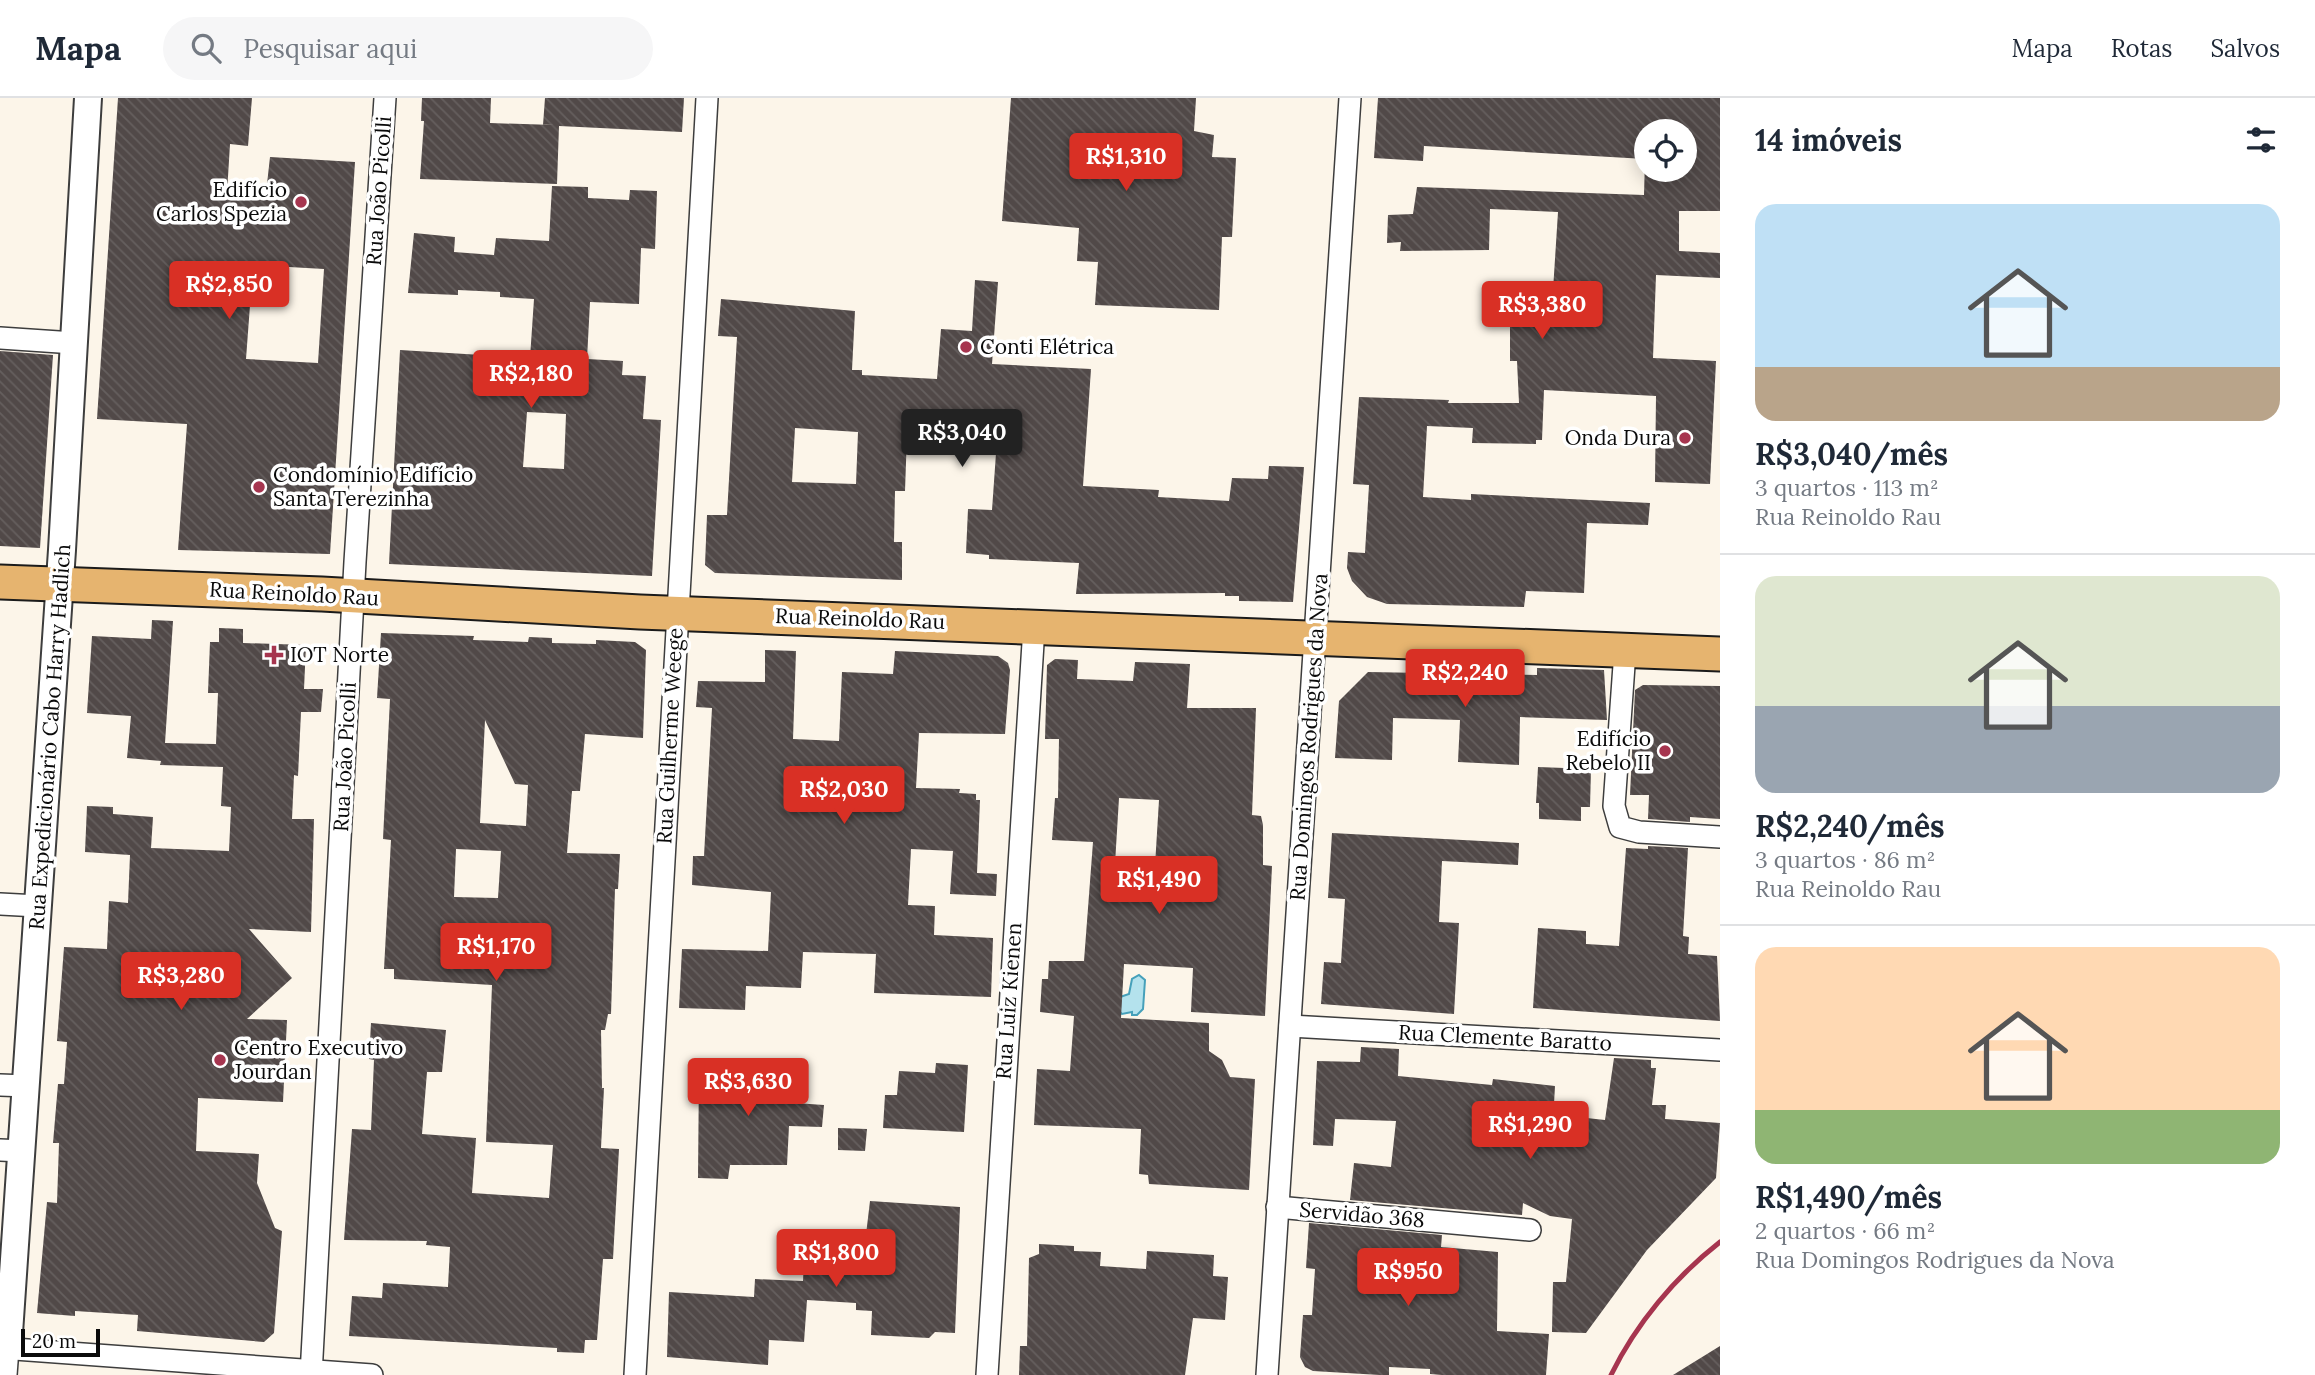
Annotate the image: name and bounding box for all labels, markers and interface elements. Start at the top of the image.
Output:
search box [163,17,653,80]
text: Mapa [35,27,121,69]
icon: search [187,29,225,67]
text: Pesquisar aqui [243,32,417,65]
text: Mapa [2012,33,2073,64]
text: Rotas [2111,33,2172,64]
text: Salvos [2210,33,2280,64]
street label: Rua João Picolli [360,115,397,267]
map controls [1634,119,1697,182]
button: locate [1634,119,1697,182]
text: 14 imóveis [1755,121,1902,159]
icon: filters [2242,121,2280,159]
pin: R$1,310 [1061,134,1191,193]
text: R$1,310 [1085,141,1167,170]
place label: Edifício Carlos Spezia [156,176,287,227]
marker: Edifício Carlos Spezia [293,194,309,210]
icon: home [1955,250,2081,376]
pin: R$2,850 [164,262,294,321]
text: R$2,850 [185,269,273,298]
pin: R$3,380 [1477,282,1607,341]
text: R$3,380 [1498,289,1586,318]
place label: Conti Elétrica [980,333,1114,360]
marker: Conti Elétrica [958,339,974,355]
pin: R$2,180 [466,350,596,410]
text: R$2,180 [489,358,573,387]
pin: R$3,040 [897,410,1027,469]
text: R$3,040 [917,417,1007,446]
place label: Onda Dura [1565,424,1671,451]
marker: Onda Dura [1677,430,1693,446]
text: R$3,040/mês [1755,435,1948,473]
place label: Condomínio Edifício Santa Terezinha [273,461,473,512]
text: 3 quartos · 113 m² [1755,473,1939,502]
marker: Condomínio Edifício Santa Terezinha [251,479,267,495]
text: Rua Reinoldo Rau [1755,502,1941,531]
street label: Rua Expedicionário Cabo Harry Hadlich [23,543,76,931]
street label: Rua Domingos Rodrigues da Nova [1284,572,1333,902]
street label: Rua Reinoldo Rau [208,576,380,611]
street label: Rua Reinoldo Rau [775,602,945,635]
icon: home [1955,622,2081,748]
street label: Rua Guilherme Weege [650,627,689,845]
place label: IOT Norte [290,641,389,668]
marker: IOT Norte [264,645,284,665]
pin: R$2,240 [1400,650,1530,709]
text: R$2,240 [1422,657,1508,686]
street label: Rua João Picolli [327,681,362,833]
place label: Edifício Rebelo II [1565,725,1651,776]
marker: Edifício Rebelo II [1657,743,1673,759]
pin: R$2,030 [779,766,909,826]
text: R$2,030 [799,774,889,803]
text: R$2,240/mês [1755,807,1945,845]
text: 3 quartos · 86 m² [1755,845,1935,874]
pin: R$1,490 [1094,856,1224,916]
text: R$1,490 [1117,864,1201,893]
text: Rua Reinoldo Rau [1755,874,1941,903]
street label: Rua Luiz Kienen [990,921,1027,1080]
pin: R$1,170 [431,924,561,983]
text: R$1,170 [456,931,536,960]
pin: R$3,280 [116,953,246,1012]
text: R$3,280 [137,960,225,989]
icon: home [1955,993,2081,1119]
street label: Rua Clemente Baratto [1398,1018,1613,1057]
place label: Centro Executivo Jourdan [233,1034,403,1085]
marker: Centro Executivo Jourdan [212,1052,228,1068]
pin: R$3,630 [683,1058,813,1118]
text: R$3,630 [704,1066,792,1095]
pin: R$1,290 [1465,1102,1595,1161]
text: R$1,290 [1488,1109,1572,1138]
text: R$1,490/mês [1755,1178,1942,1216]
street label: Servidão 368 [1298,1196,1426,1233]
text: 2 quartos · 66 m² [1755,1216,1935,1245]
pin: R$1,800 [771,1230,901,1289]
text: R$1,800 [793,1237,879,1266]
text: Rua Domingos Rodrigues da Nova [1755,1245,2115,1274]
pin: R$950 [1359,1248,1457,1308]
text: R$950 [1373,1256,1443,1285]
scale bar [21,1326,100,1358]
text: 20 m [32,1329,76,1353]

